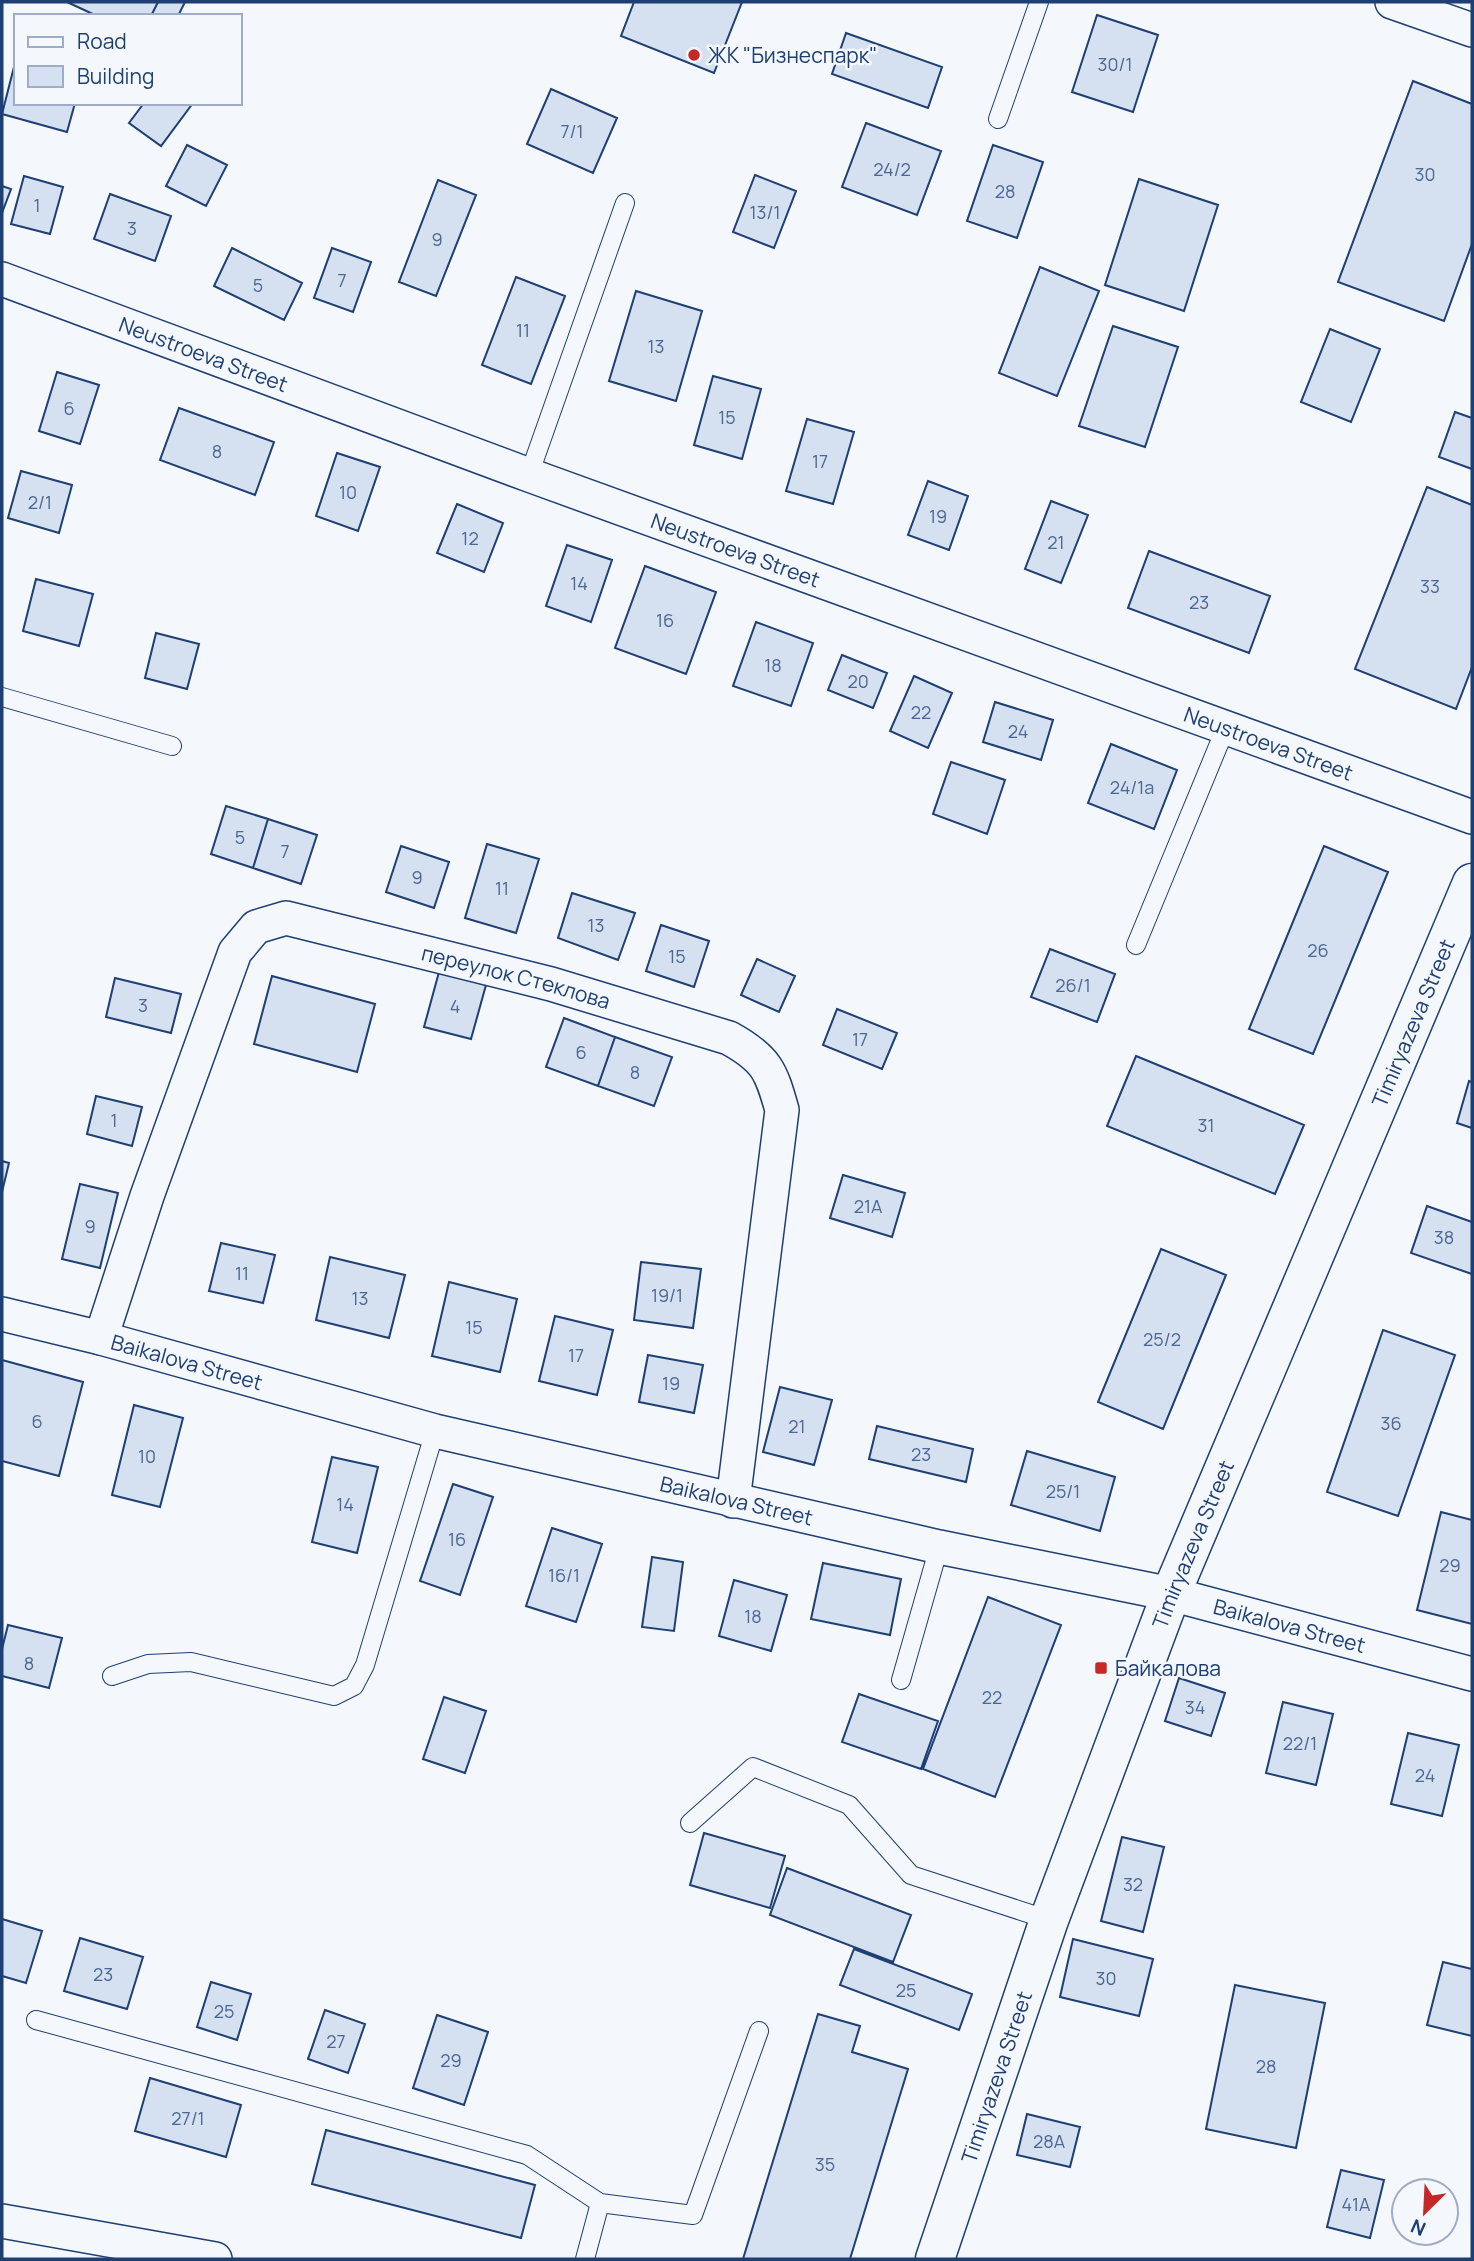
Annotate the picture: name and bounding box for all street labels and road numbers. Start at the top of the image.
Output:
street label: Neustroeva Street [115,310,292,398]
street label: Neustroeva Street [647,506,824,593]
street label: Neustroeva Street [1180,700,1357,787]
street label: Timiryazeva Street [1365,935,1461,1111]
street label: переулок Стеклова [419,938,614,1015]
street label: Baikalova Street [108,1327,266,1396]
street label: Timiryazeva Street [1145,1456,1240,1632]
street label: Baikalova Street [657,1469,816,1532]
street label: Baikalova Street [1210,1592,1368,1659]
street label: Timiryazeva Street [954,1987,1038,2167]

